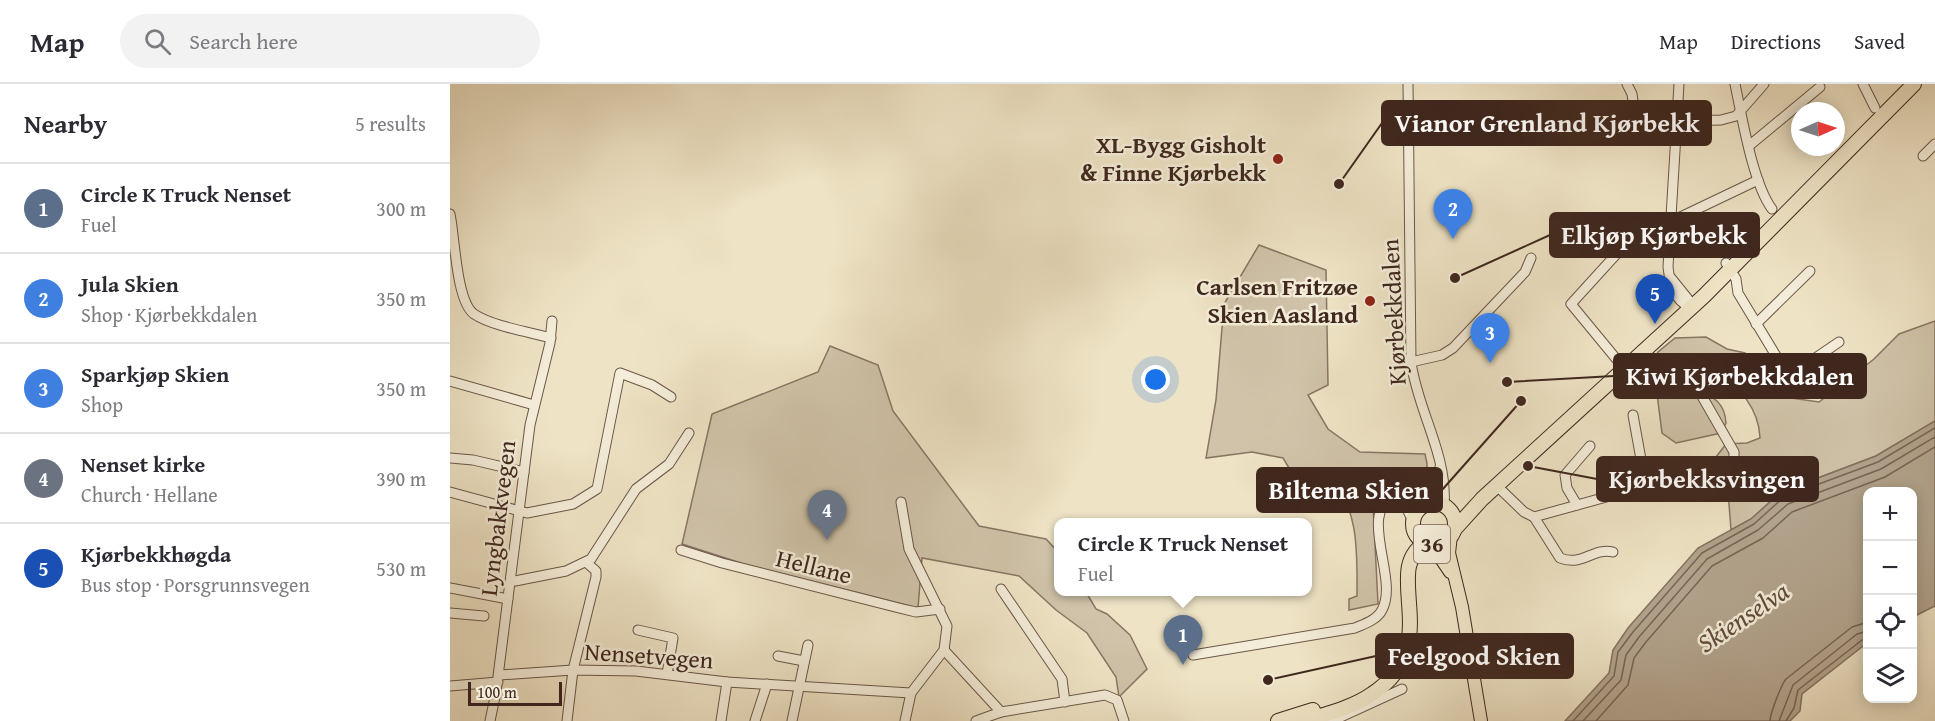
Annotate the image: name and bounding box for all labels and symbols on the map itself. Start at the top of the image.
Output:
callout: Vianor Grenland Kjørbekk [1382,101,1711,145]
north arrow [1791,102,1845,156]
text: Vianor Grenland Kjørbekk [1394,103,1700,142]
place label: XL-Bygg Gisholt & Finne Kjørbekk [1080,127,1266,190]
marker: XL-Bygg Gisholt & Finne Kjørbekk [1271,152,1285,166]
pin: 2 [1434,190,1472,239]
callout: Elkjøp Kjørbekk [1550,213,1759,257]
text: Elkjøp Kjørbekk [1561,215,1747,254]
street label: Kjørbekkdalen [1372,237,1415,386]
place label: Carlsen Fritzøe Skien Aasland [1196,269,1358,332]
pin: 5 [1636,274,1674,324]
marker: Carlsen Fritzøe Skien Aasland [1363,294,1377,308]
pin: 3 [1470,314,1510,363]
callout: Kiwi Kjørbekkdalen [1614,354,1866,398]
text: Kiwi Kjørbekkdalen [1626,356,1855,395]
your location [1141,365,1170,394]
street label: Lyngbakkvegen [471,438,524,598]
callout: Kjørbekksvingen [1597,457,1818,501]
text: Kjørbekksvingen [1609,459,1806,498]
callout: Biltema Skien [1257,468,1442,512]
text: Biltema Skien [1269,470,1430,509]
pin: 4 [808,490,847,540]
road number: 36 [1414,525,1450,563]
street label: Hellane [773,540,856,593]
water label: Skienselva [1689,571,1797,662]
pin: 1 [1164,616,1202,665]
street label: Nensetvegen [583,634,715,677]
callout: Feelgood Skien [1376,634,1573,678]
text: Feelgood Skien [1388,636,1561,675]
scale bar [468,679,562,706]

